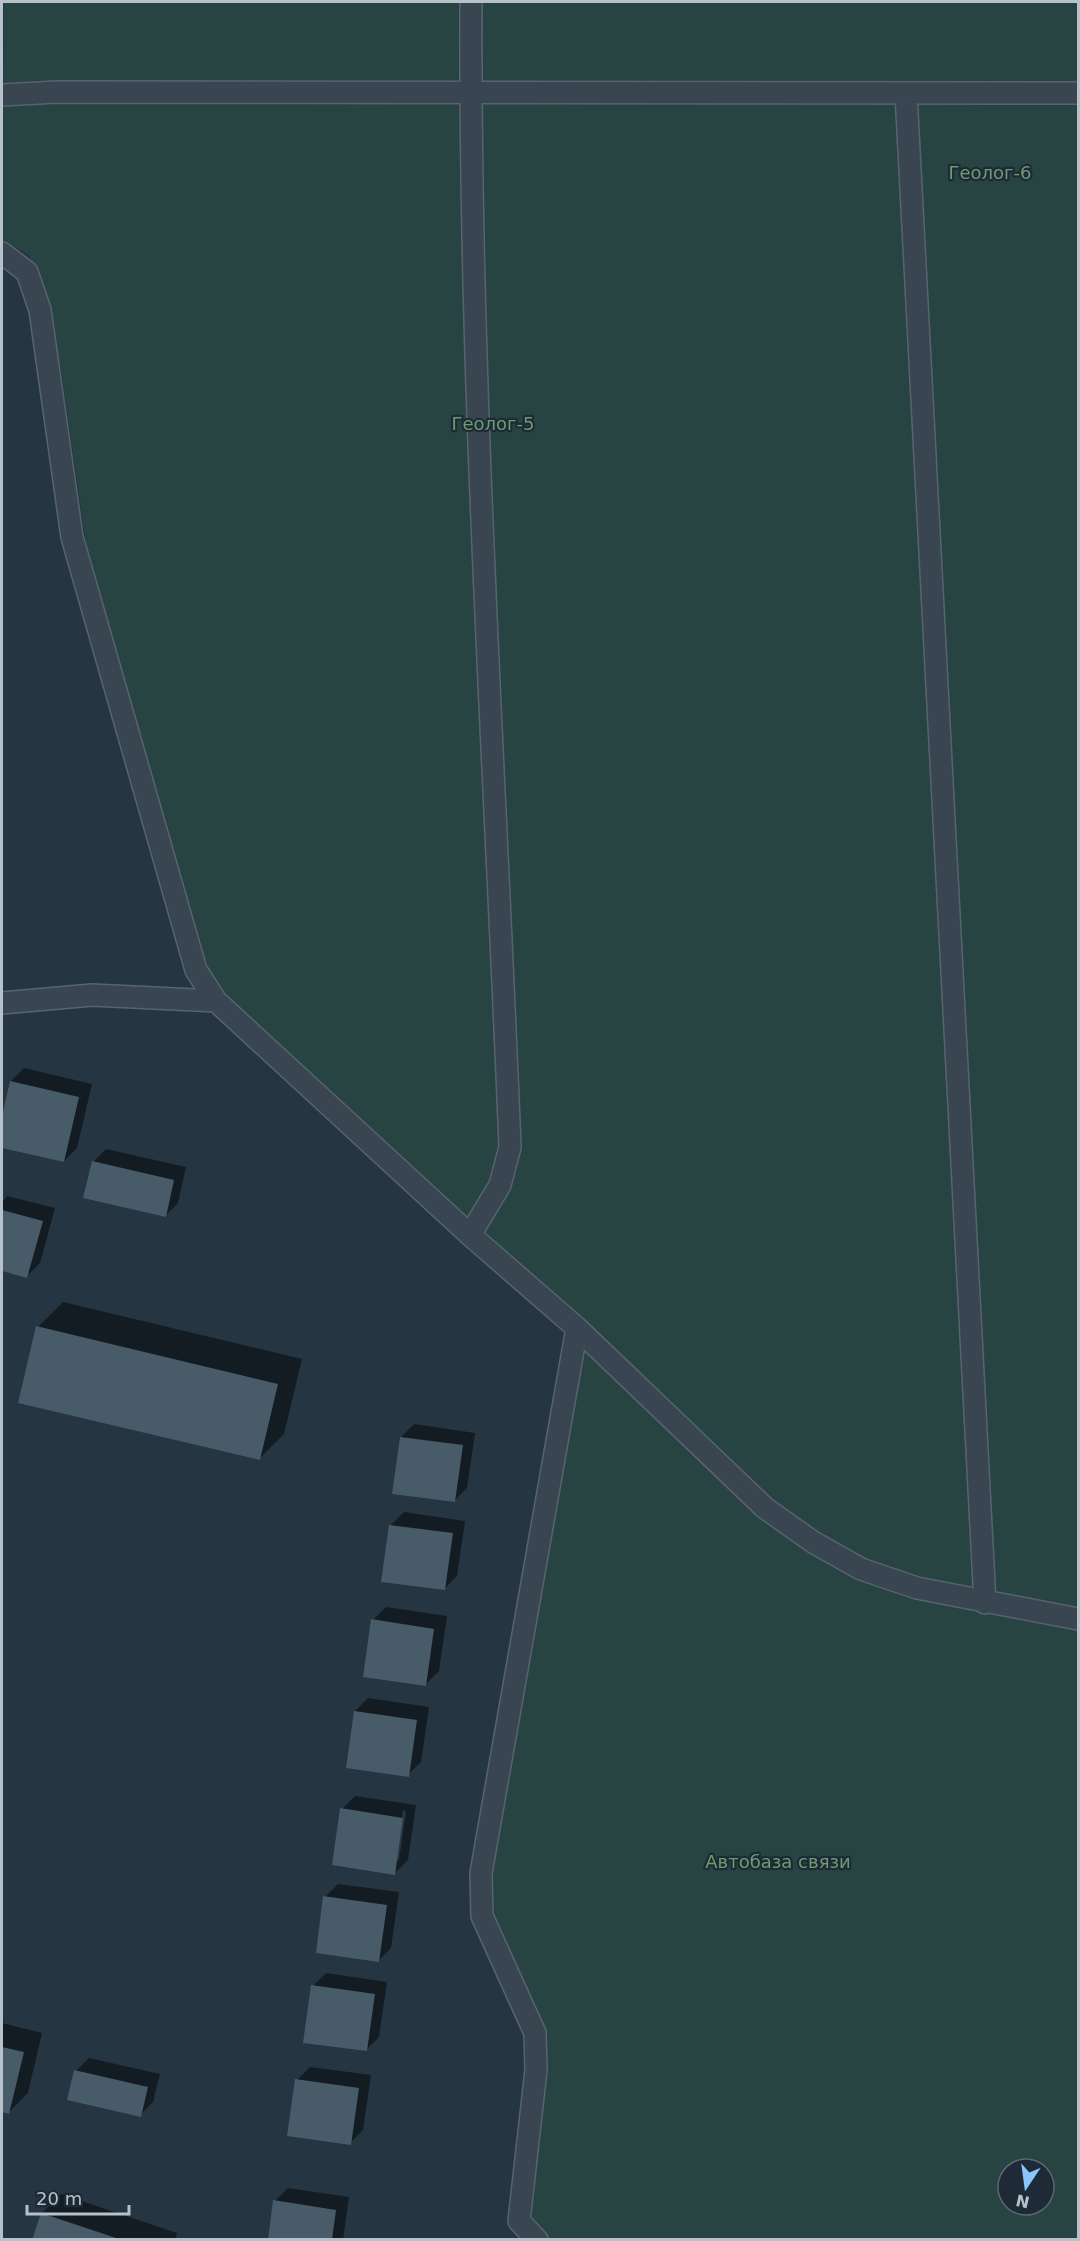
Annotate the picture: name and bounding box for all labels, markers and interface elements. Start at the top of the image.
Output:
park label: Геолог-6 [949,162,1032,183]
park label: Геолог-5 [452,413,535,434]
park label: Автобаза связи [705,1851,851,1872]
north arrow [996,2157,1056,2217]
scale bar [27,2178,129,2216]
text: 20 m [36,2188,82,2209]
text: N [1014,2190,1031,2212]

